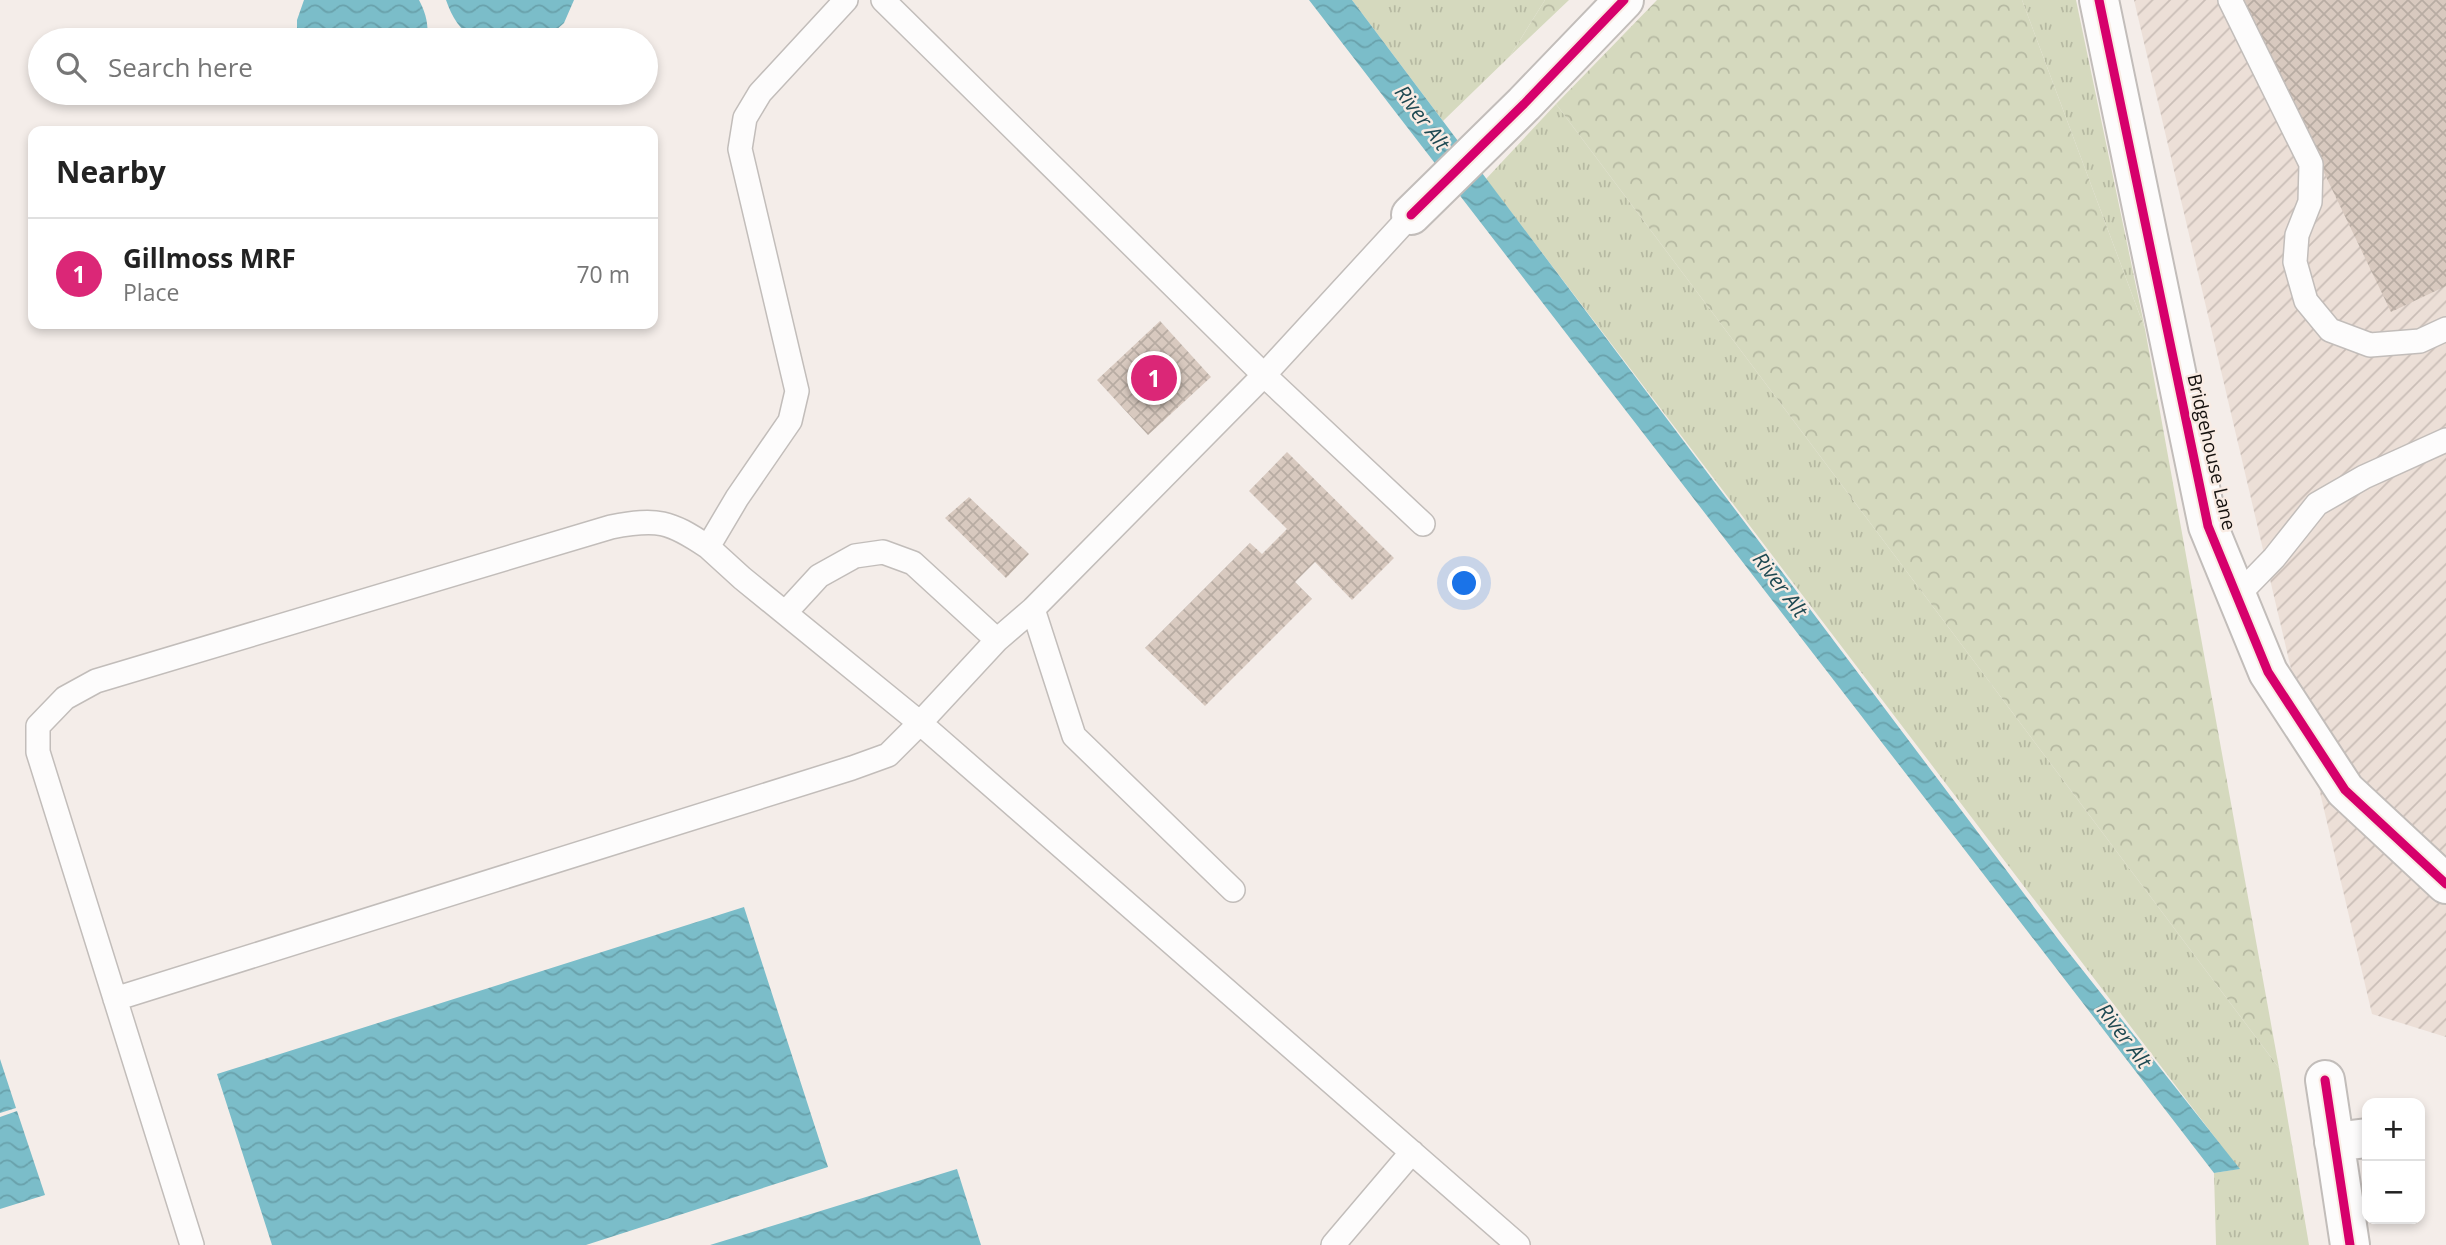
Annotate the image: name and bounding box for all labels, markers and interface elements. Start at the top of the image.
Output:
search box [28,28,658,105]
icon: search [52,48,90,86]
text: Search here [108,49,253,85]
water label: River Alt [1389,79,1457,157]
text: Nearby [56,151,166,192]
text: Gillmoss MRF [123,240,296,276]
text: 1 [72,258,86,290]
text: 70 m [576,258,630,290]
text: Place [123,276,179,308]
pin: 1 [1131,352,1177,404]
street label: Bridgehouse Lane [2181,371,2243,533]
water label: River Alt [1747,546,1815,624]
your location [1447,566,1481,600]
water label: River Alt [2091,997,2159,1075]
map controls [2362,1098,2425,1224]
button: + [2362,1098,2425,1161]
button: − [2362,1161,2425,1224]

